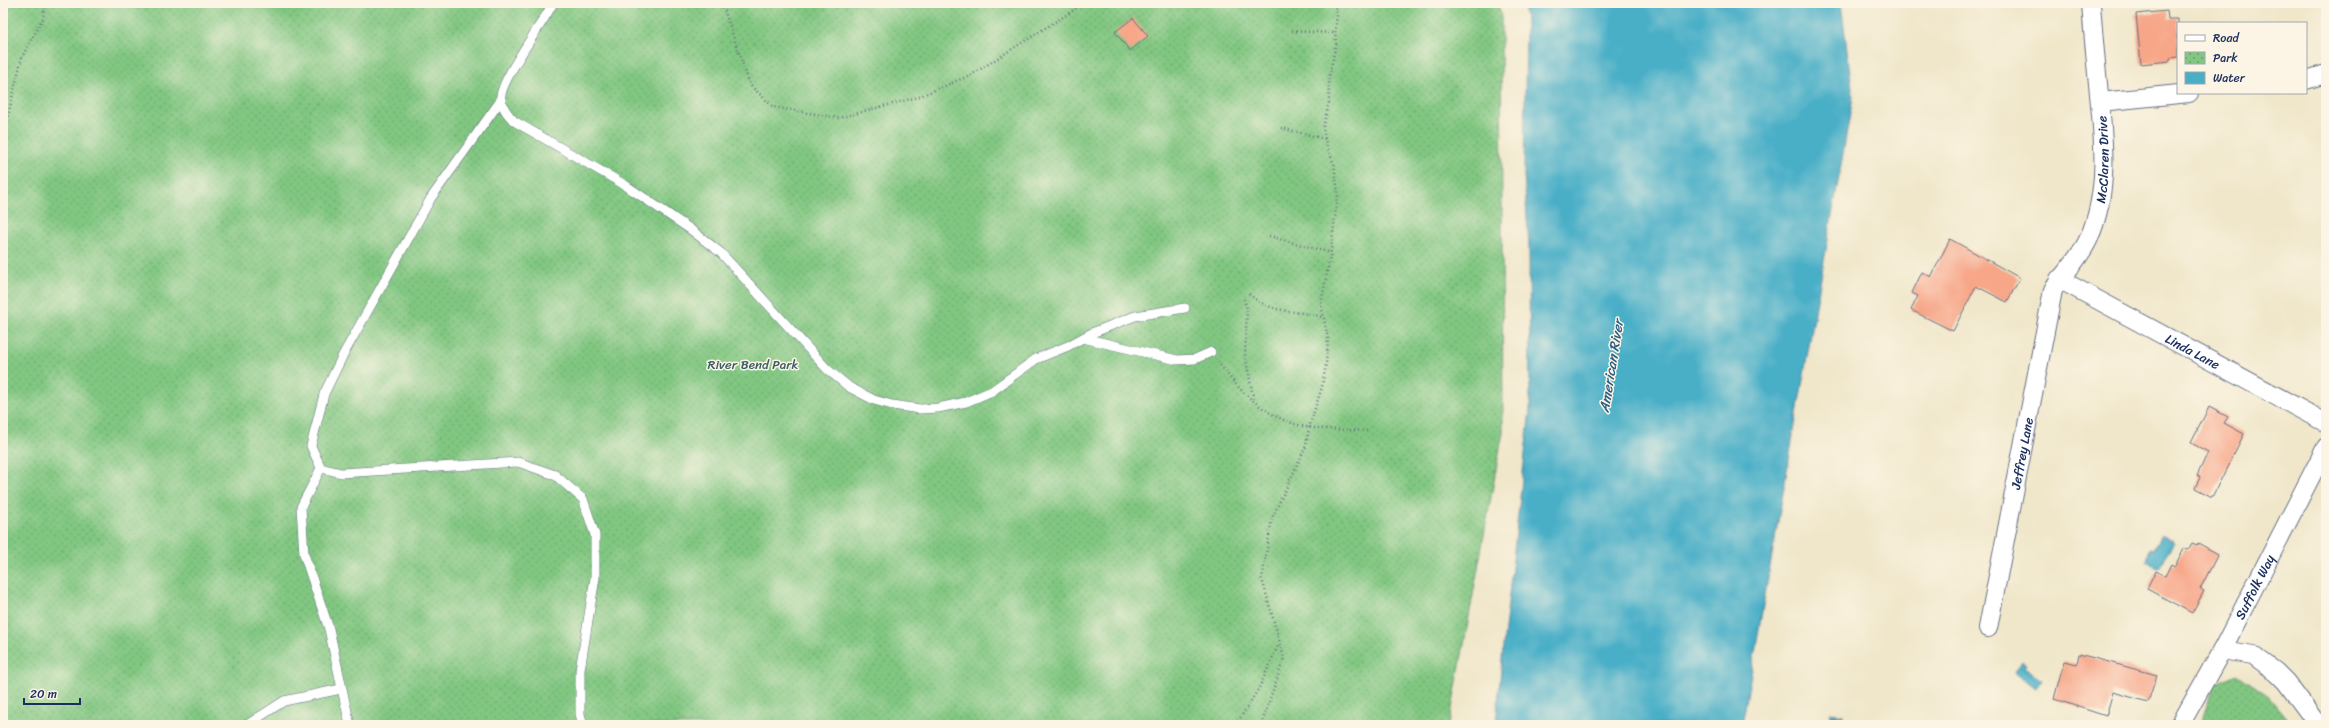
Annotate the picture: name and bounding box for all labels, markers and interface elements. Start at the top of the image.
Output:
legend [2177,22,2307,94]
text: Road [2213,27,2240,49]
text: Park [2213,47,2238,69]
text: Water [2213,67,2246,89]
street label: McClaren Drive [2089,115,2115,205]
water label: American River [1592,316,1632,415]
street label: Linda Lane [2161,327,2225,376]
park label: River Bend Park [707,353,799,376]
street label: Jeffrey Lane [2004,415,2040,492]
street label: Suffolk Way [2229,550,2281,624]
scale bar [24,680,80,706]
text: 20 m [30,683,57,705]

